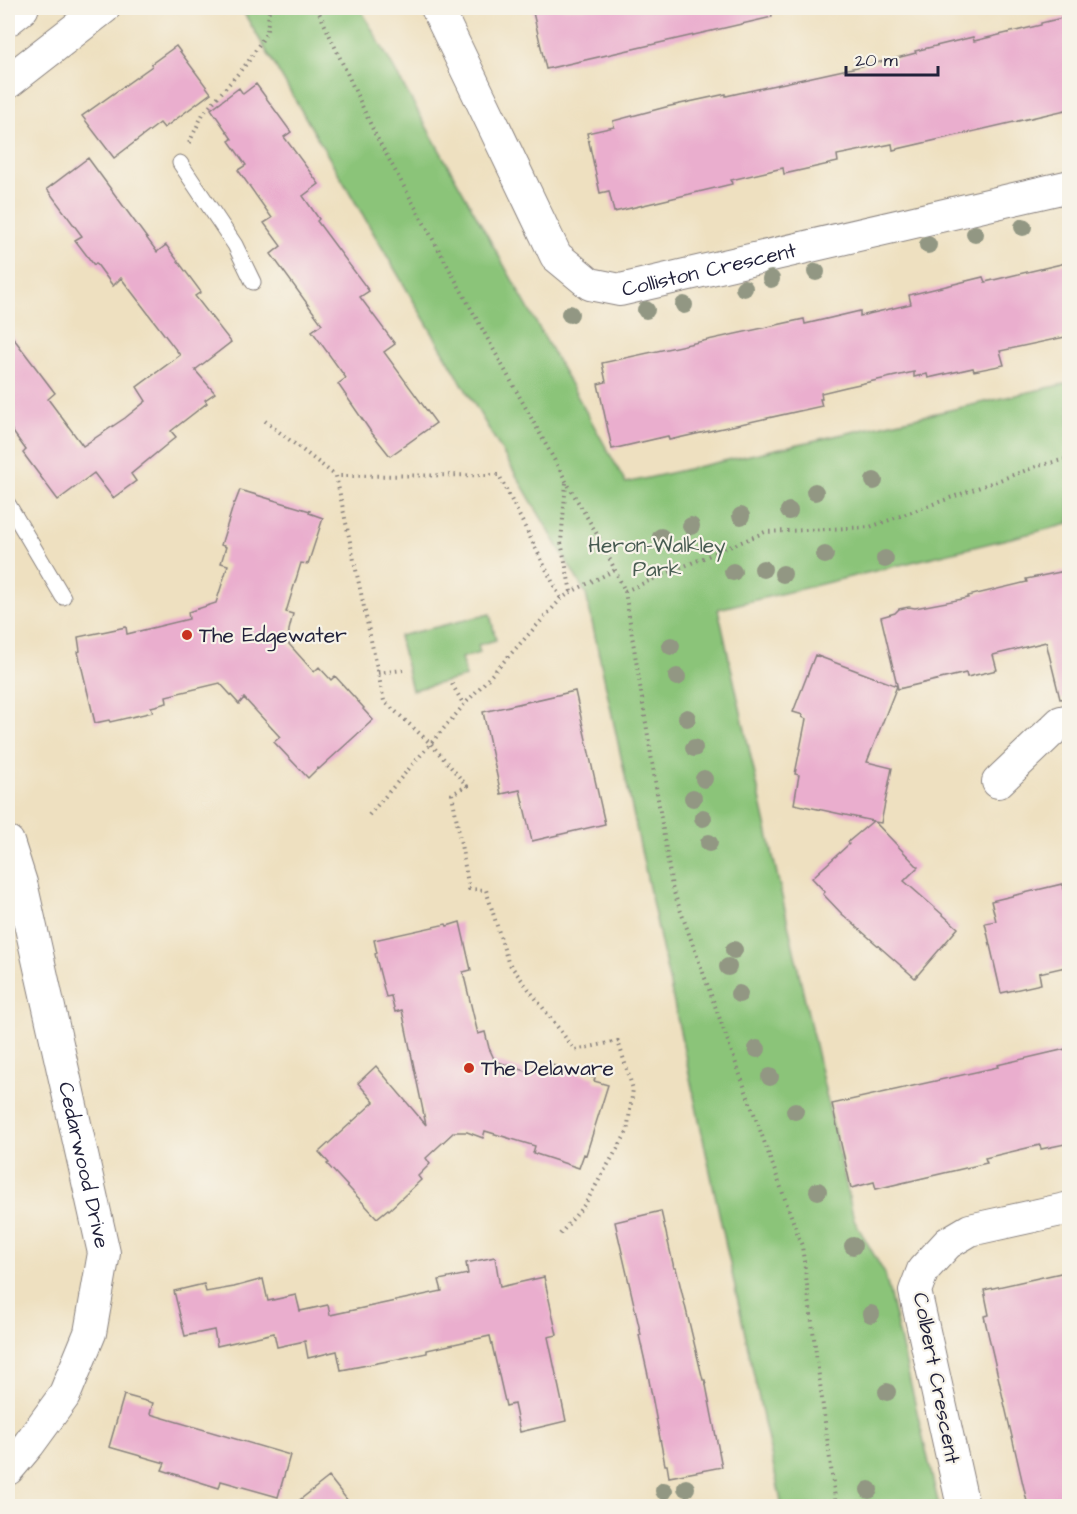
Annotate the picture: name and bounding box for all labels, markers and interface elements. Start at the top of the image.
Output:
scale bar [846,39,938,77]
text: 20 m [855,48,898,73]
street label: Colliston Crescent [619,236,800,304]
park label: Heron-Walkley Park [588,531,726,584]
place label: The Edgewater [199,621,347,652]
marker: The Edgewater [180,628,194,642]
place label: The Delaware [481,1054,614,1083]
marker: The Delaware [462,1061,476,1075]
street label: Cedarwood Drive [51,1079,116,1251]
street label: Colbert Crescent [906,1290,967,1467]

